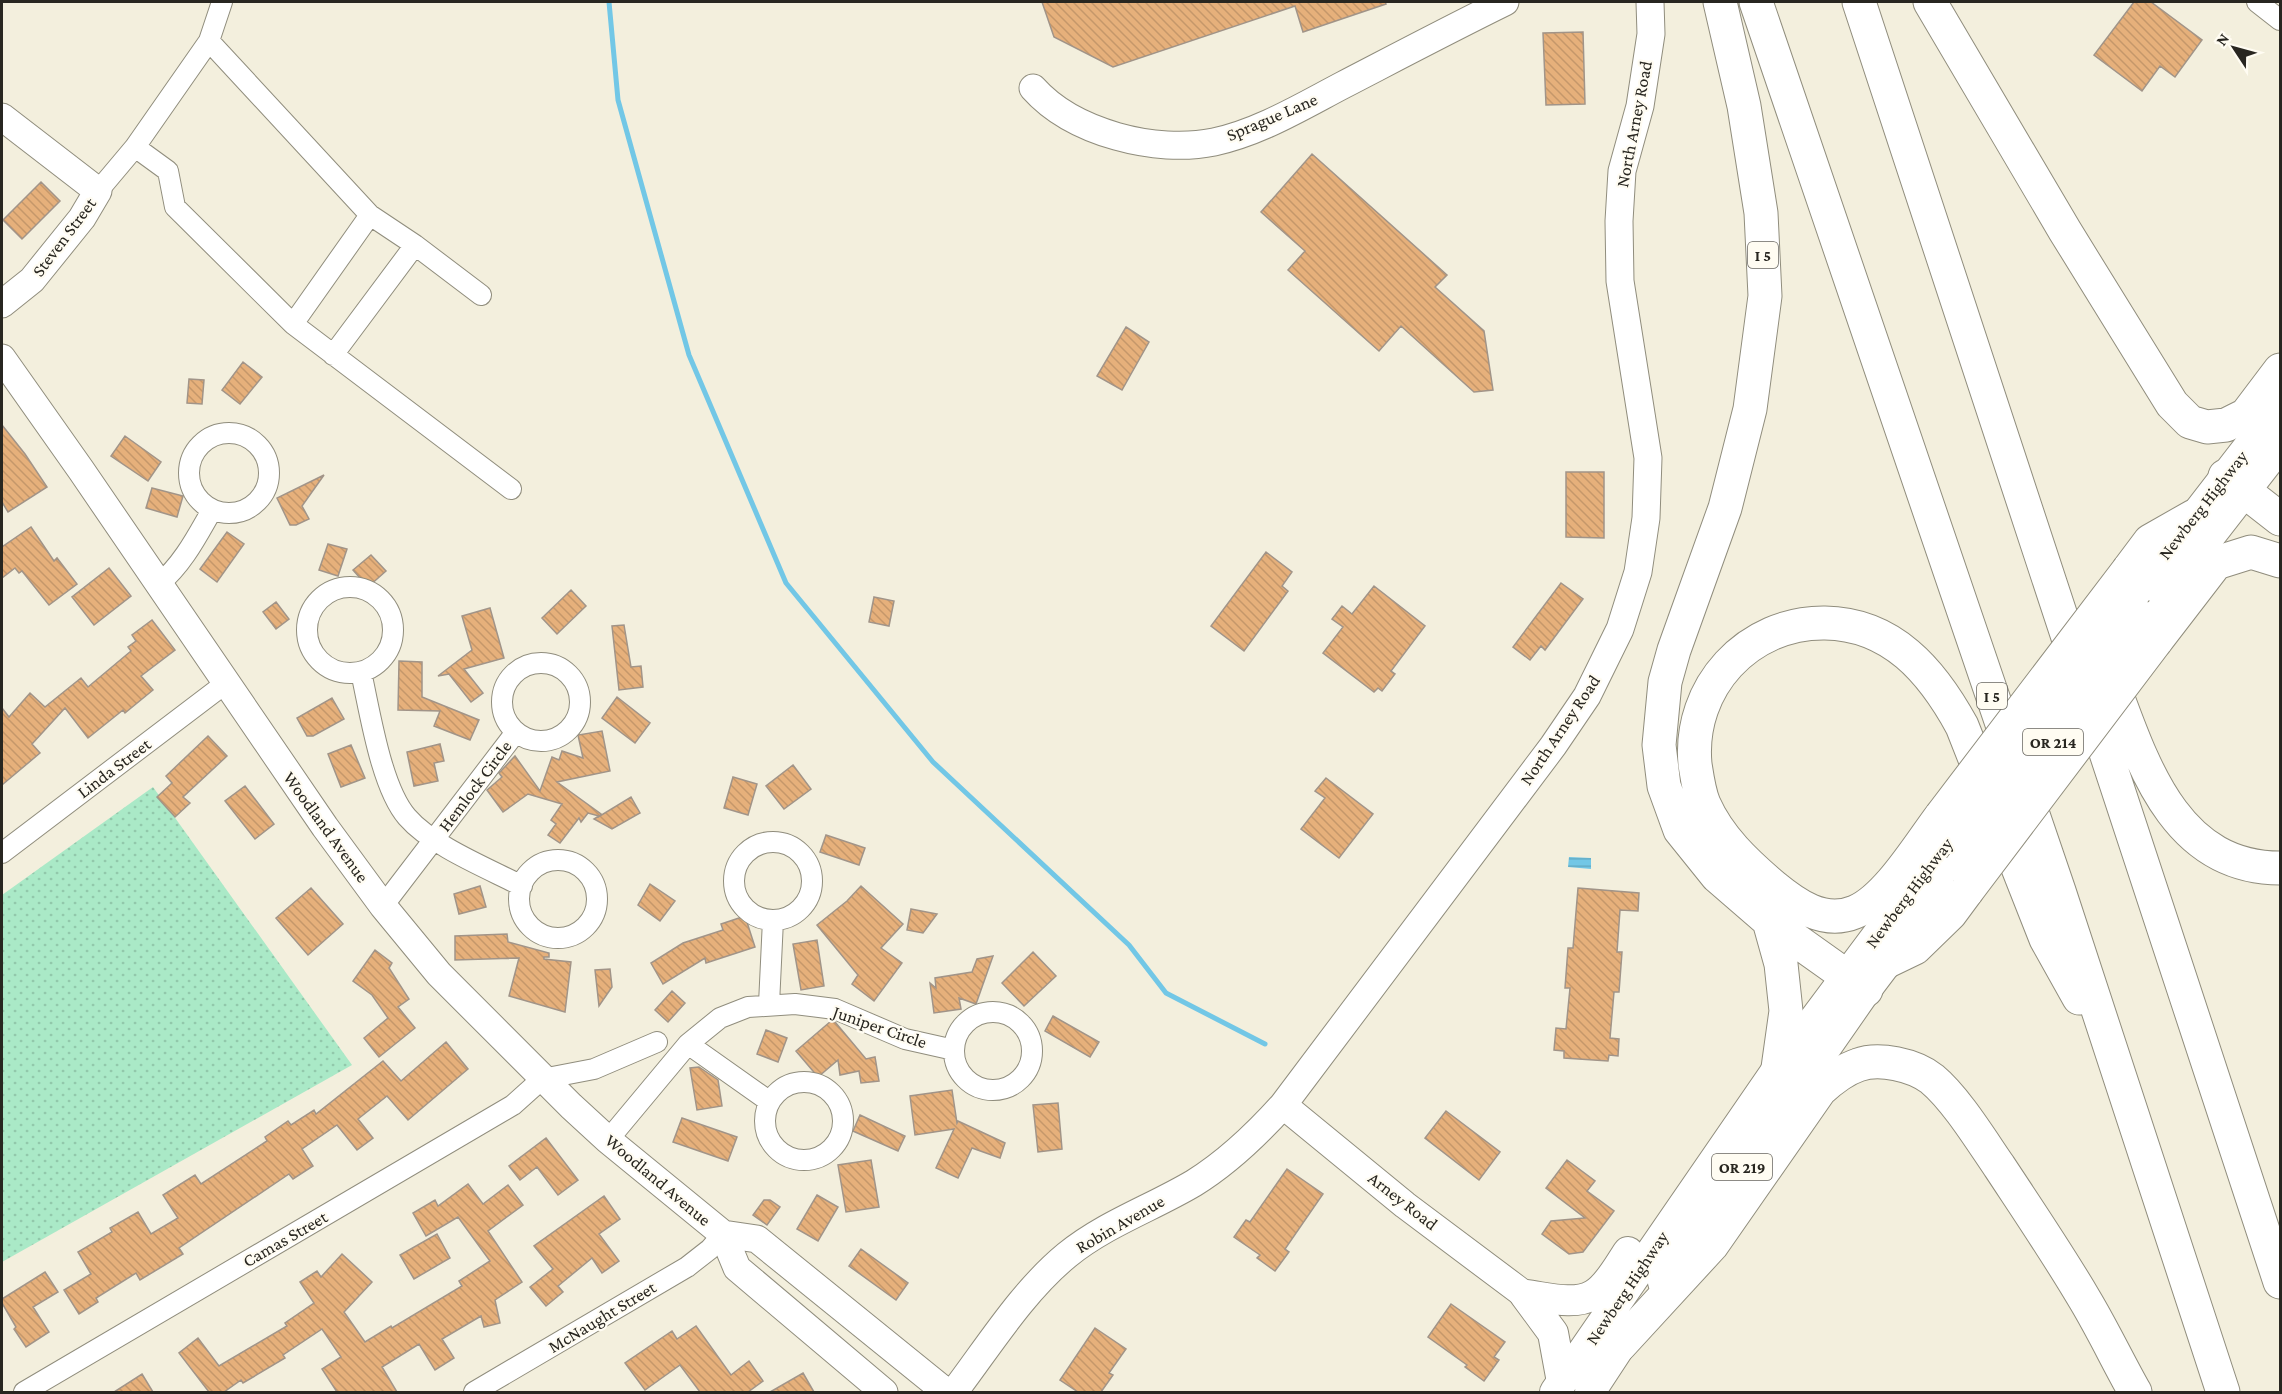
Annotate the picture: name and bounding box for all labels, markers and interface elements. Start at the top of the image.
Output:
north arrow [2204,18,2264,78]
text: N [2212,30,2232,49]
street label: North Arney Road [1612,59,1656,189]
street label: Sprague Lane [1224,89,1320,145]
street label: Steven Street [28,193,101,280]
road number: I 5 [1748,242,1778,268]
street label: Newberg Highway [2154,446,2252,563]
street label: North Arney Road [1516,671,1604,789]
road number: I 5 [1977,683,2007,709]
road number: OR 214 [2023,729,2083,755]
street label: Linda Street [73,733,155,802]
street label: Hemlock Circle [434,737,516,835]
street label: Woodland Avenue [279,768,373,886]
street label: Newberg Highway [1861,833,1957,952]
street label: Juniper Circle [829,1001,930,1052]
street label: Woodland Avenue [601,1130,715,1230]
road number: OR 219 [1712,1154,1772,1180]
street label: Arney Road [1364,1168,1442,1235]
street label: Robin Avenue [1072,1191,1168,1257]
street label: Camas Street [239,1206,332,1271]
street label: Newberg Highway [1582,1227,1673,1349]
street label: McNaught Street [545,1277,660,1357]

